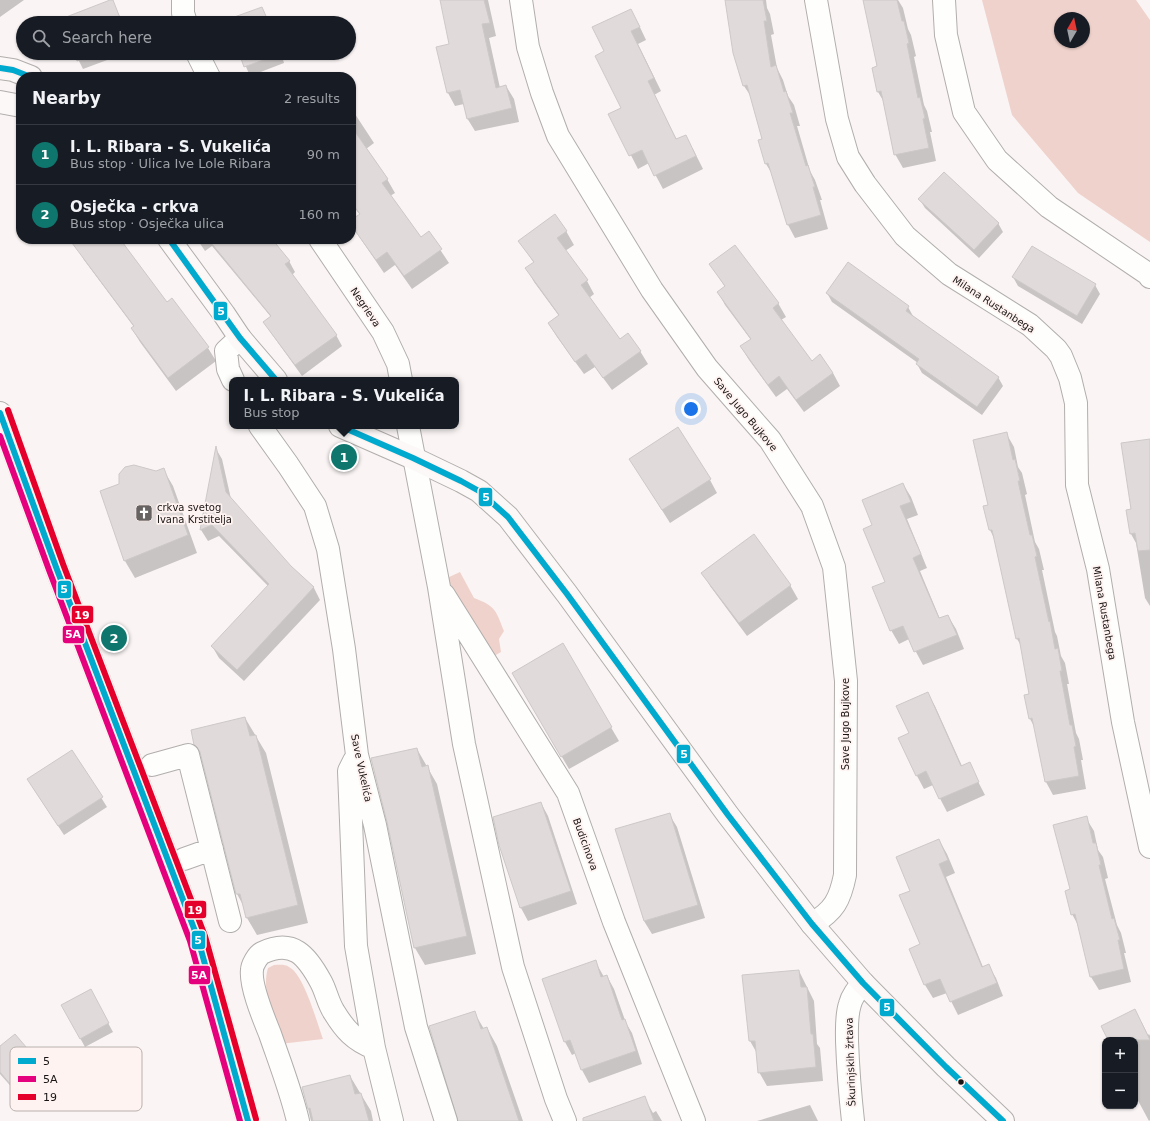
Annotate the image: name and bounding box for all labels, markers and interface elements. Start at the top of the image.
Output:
north arrow [1054,12,1090,48]
search box [16,16,356,60]
icon: search [30,27,52,49]
text: Search here [62,29,152,47]
text: Nearby [32,88,101,108]
text: 2 results [284,91,340,106]
text: I. L. Ribara - S. Vukelića [70,138,271,156]
text: 1 [40,147,50,162]
text: 90 m [307,147,340,162]
text: Bus stop · Ulica Ive Lole Ribara [70,156,271,171]
text: Osječka - crkva [70,198,199,216]
text: 2 [40,207,50,222]
text: 160 m [298,207,340,222]
text: Bus stop · Osječka ulica [70,216,224,231]
street label: Milana Rustanbega [951,274,1037,335]
street label: Negrieva [348,286,383,329]
line badge: 5 [213,301,228,321]
text: 5 [217,305,225,318]
street label: Save Jugo Bujkove [712,375,779,453]
popup [229,377,459,429]
text: I. L. Ribara - S. Vukelića [243,387,445,405]
your location [681,399,701,419]
text: Bus stop [243,405,300,420]
pin: 1 [331,442,357,472]
line badge: 5 [478,487,493,507]
text: 5 [482,491,490,504]
place label: crkva svetog Ivana Krstitelja [157,502,232,525]
church icon: crkva svetog Ivana Krstitelja [134,503,154,523]
street label: Milana Rustanbega [1091,565,1118,661]
line badge: 5 [57,580,72,599]
text: 5 [60,583,68,596]
line badge: 19 [71,605,94,624]
text: 19 [74,609,90,622]
pin: 2 [101,623,127,653]
line badge: 5A [62,625,85,644]
text: 5A [65,628,82,641]
street label: Save Jugo Bujkove [840,678,851,770]
street label: Save Vukelića [349,733,374,803]
line badge: 5 [676,744,691,764]
text: 5 [680,748,688,761]
street label: Budicinova [571,816,600,872]
line badge: 19 [184,900,207,919]
text: 19 [187,904,203,917]
line badge: 5 [191,930,206,950]
text: 5 [194,934,202,947]
line badge: 5A [188,965,211,985]
text: 5A [191,969,208,982]
line badge: 5 [879,998,895,1017]
text: 5 [883,1001,891,1014]
street label: Škurinjskih žrtava [842,1017,858,1107]
map controls [1102,1037,1138,1109]
button: + [1102,1037,1138,1073]
legend [10,1047,142,1111]
text: 5 [43,1055,50,1068]
text: 5A [43,1073,58,1086]
button: − [1102,1073,1138,1109]
unlabelled marker [956,1077,966,1087]
text: 19 [43,1091,57,1104]

